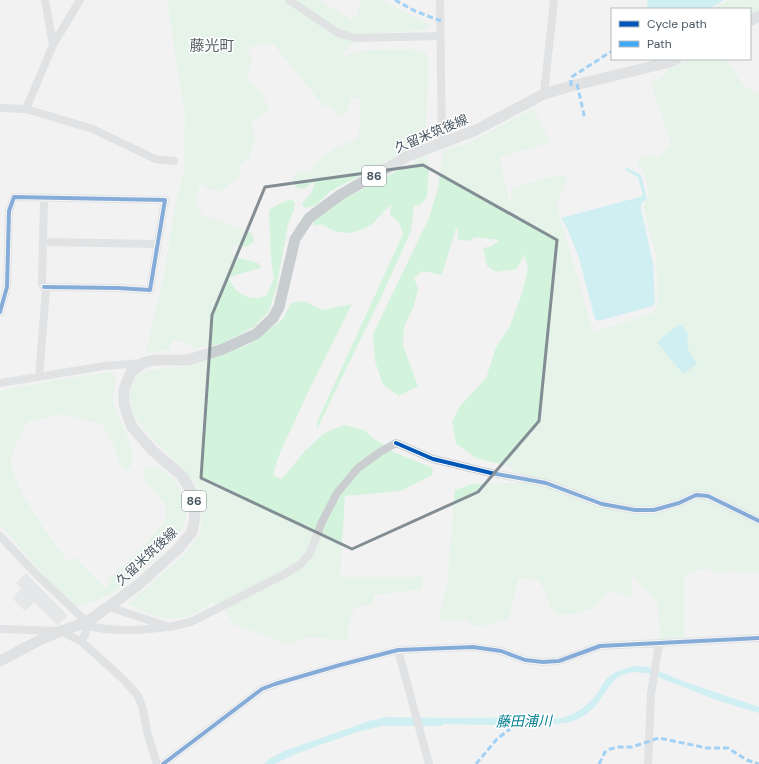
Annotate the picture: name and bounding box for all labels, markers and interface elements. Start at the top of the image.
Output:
legend [611,8,751,60]
text: Cycle path [647,16,707,32]
district label: 藤光町 [189,36,235,56]
text: Path [647,36,672,52]
street label: 久留米筑後線 [392,110,470,157]
road number: 86 [362,166,386,186]
road number: 86 [182,491,206,511]
street label: 久留米筑後線 [112,524,181,589]
water label: 藤田浦川 [496,711,554,730]

